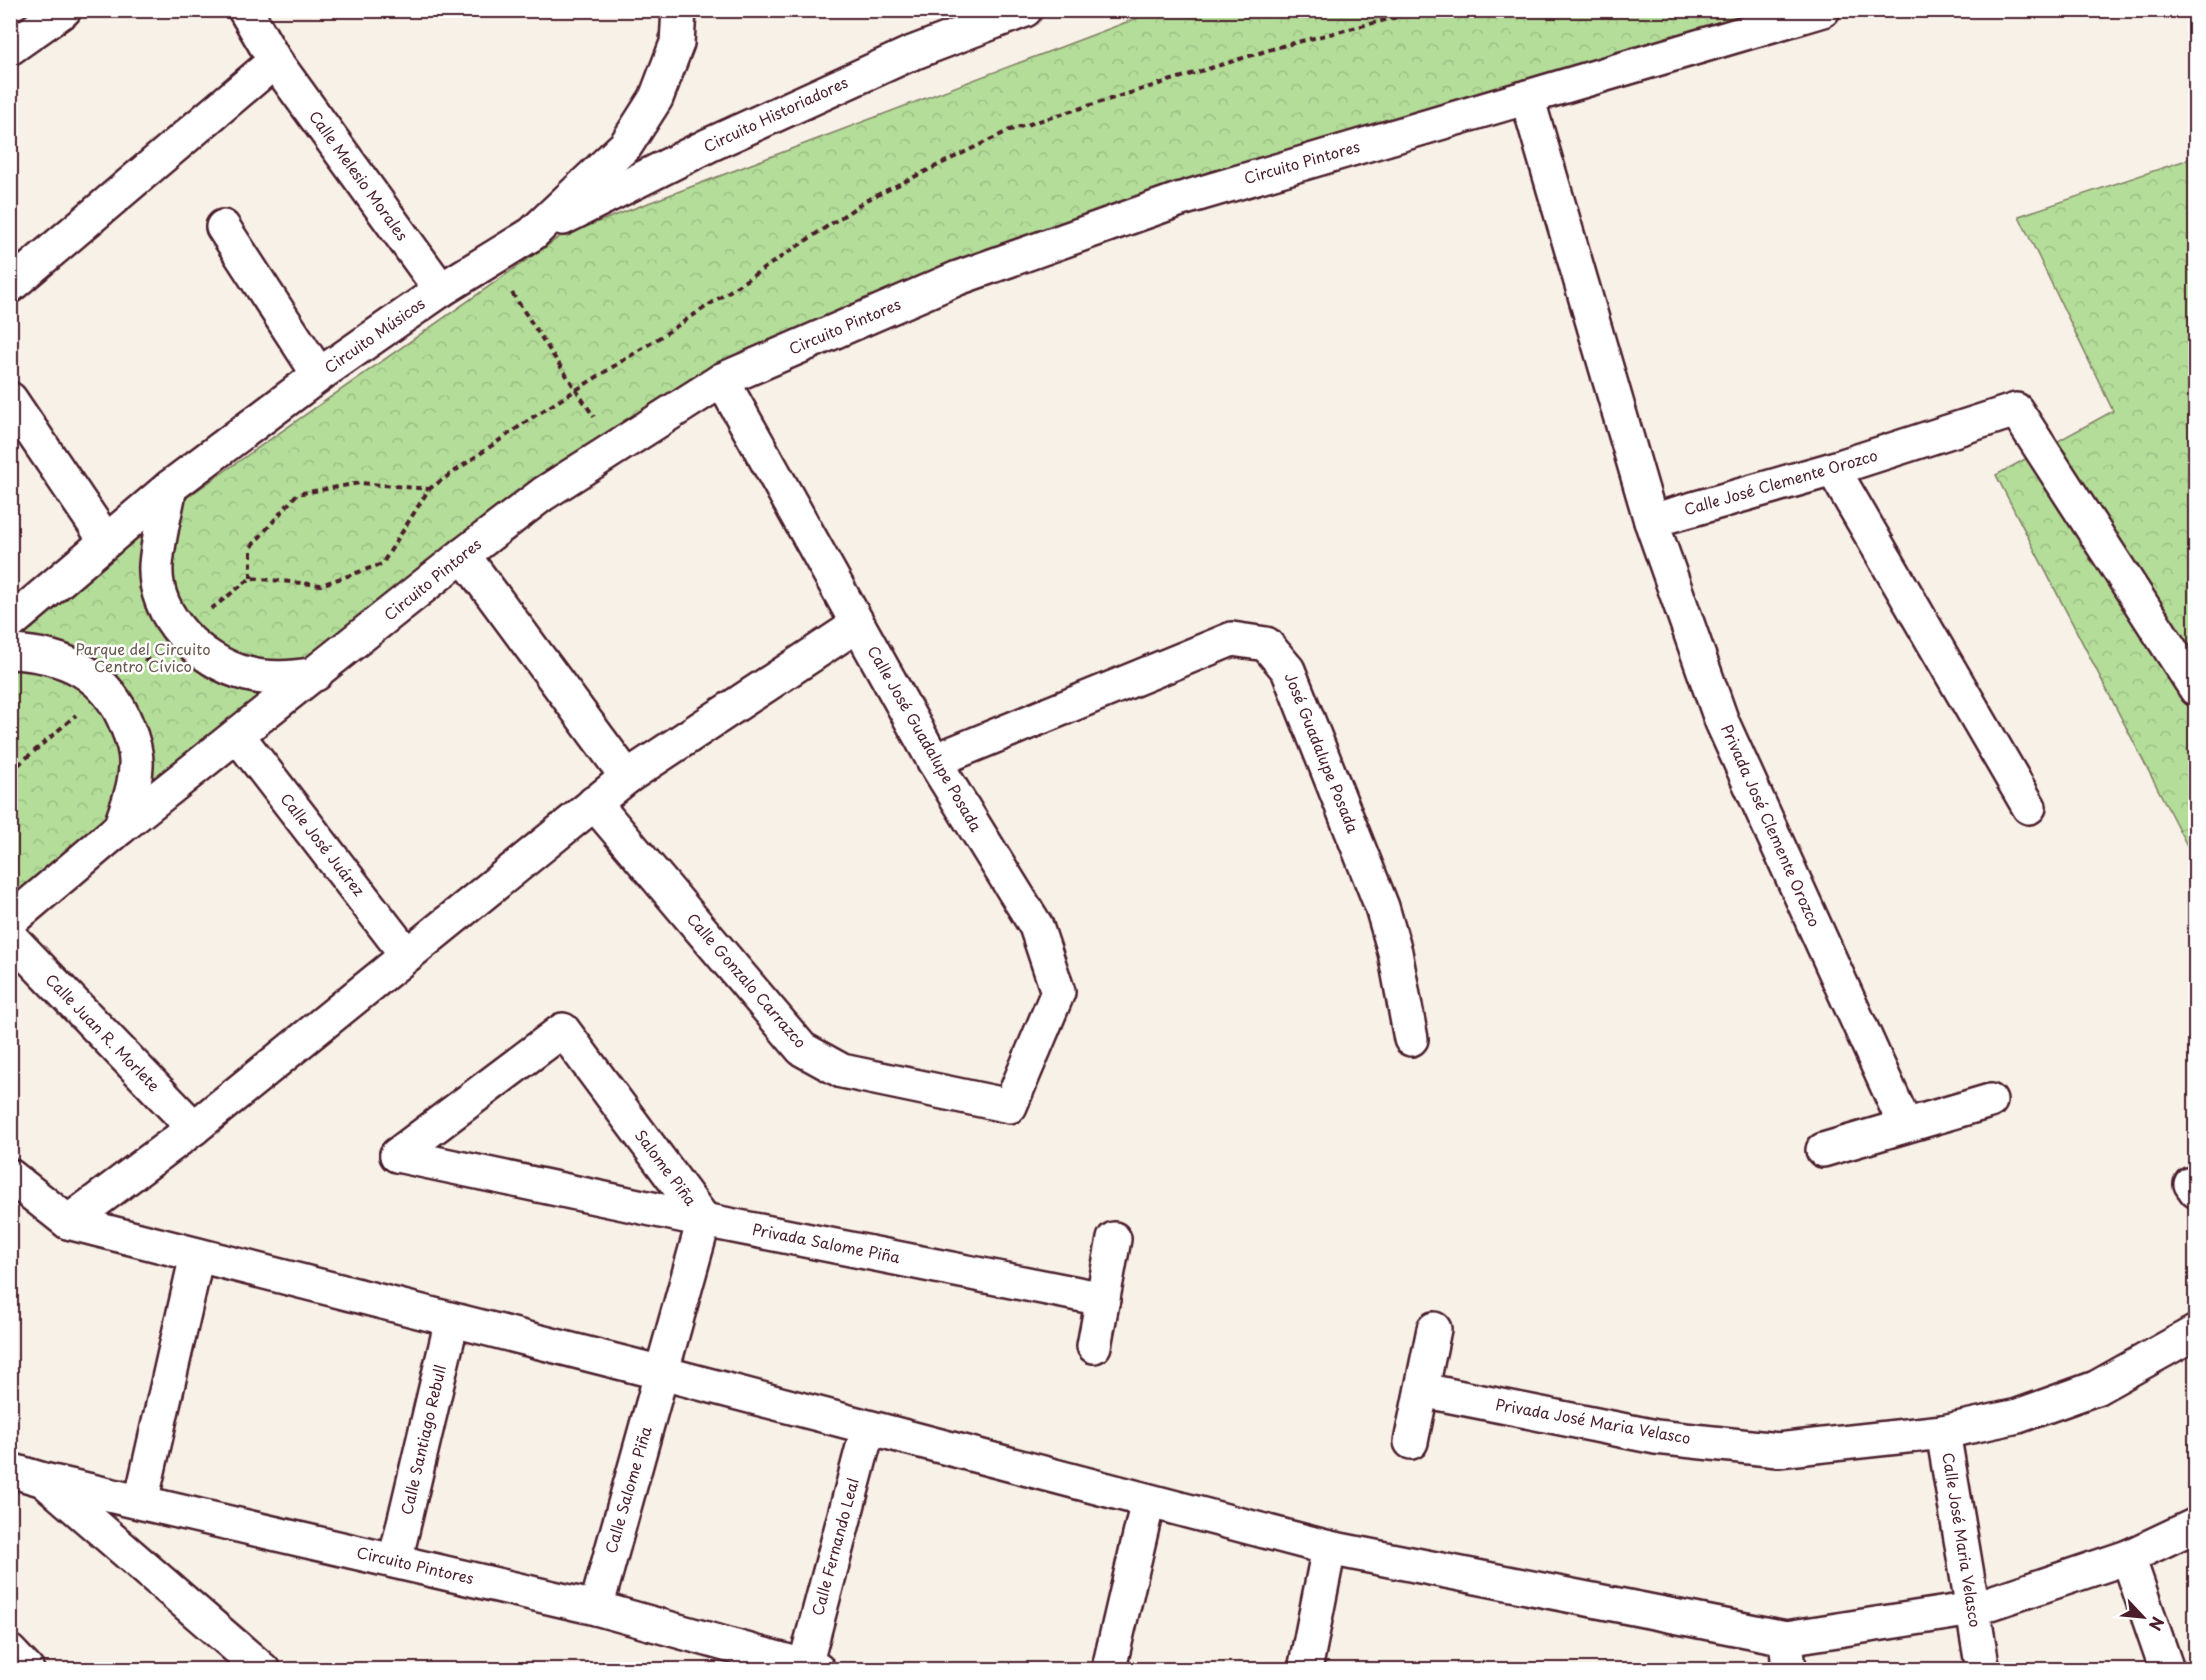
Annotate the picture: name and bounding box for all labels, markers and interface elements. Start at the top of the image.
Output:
street label: Circuito Historiadores [699,70,852,157]
street label: Calle Melesio Morales [304,105,414,245]
street label: Circuito Pintores [1241,134,1362,189]
street label: Circuito Músicos [319,292,429,378]
street label: Circuito Pintores [785,292,904,360]
street label: Calle José Clemente Orozco [1681,443,1880,520]
street label: Circuito Pintores [378,532,486,625]
park label: Parque del Circuito Centro Cívico [75,637,211,677]
street label: Calle José Guadalupe Posada [863,641,988,836]
street label: José Guadalupe Posada [1280,669,1365,837]
street label: Privada José Clemente Orozco [1716,720,1827,930]
street label: Calle José Juárez [276,788,371,900]
street label: Calle Gonzalo Carrazco [682,907,812,1053]
street label: Calle Juan R. Morlete [41,968,166,1096]
street label: Salome Piña [630,1124,703,1211]
street label: Privada Salome Piña [750,1217,903,1268]
street label: Calle Santiago Rebull [394,1362,451,1517]
street label: Privada José Maria Velasco [1494,1392,1693,1449]
street label: Calle Salome Piña [598,1423,657,1556]
street label: Calle José Maria Velasco [1937,1451,1988,1629]
street label: Calle Fernando Leal [805,1475,864,1618]
street label: Circuito Pintores [354,1540,476,1589]
north arrow [2113,1587,2173,1647]
text: N [2144,1613,2171,1635]

